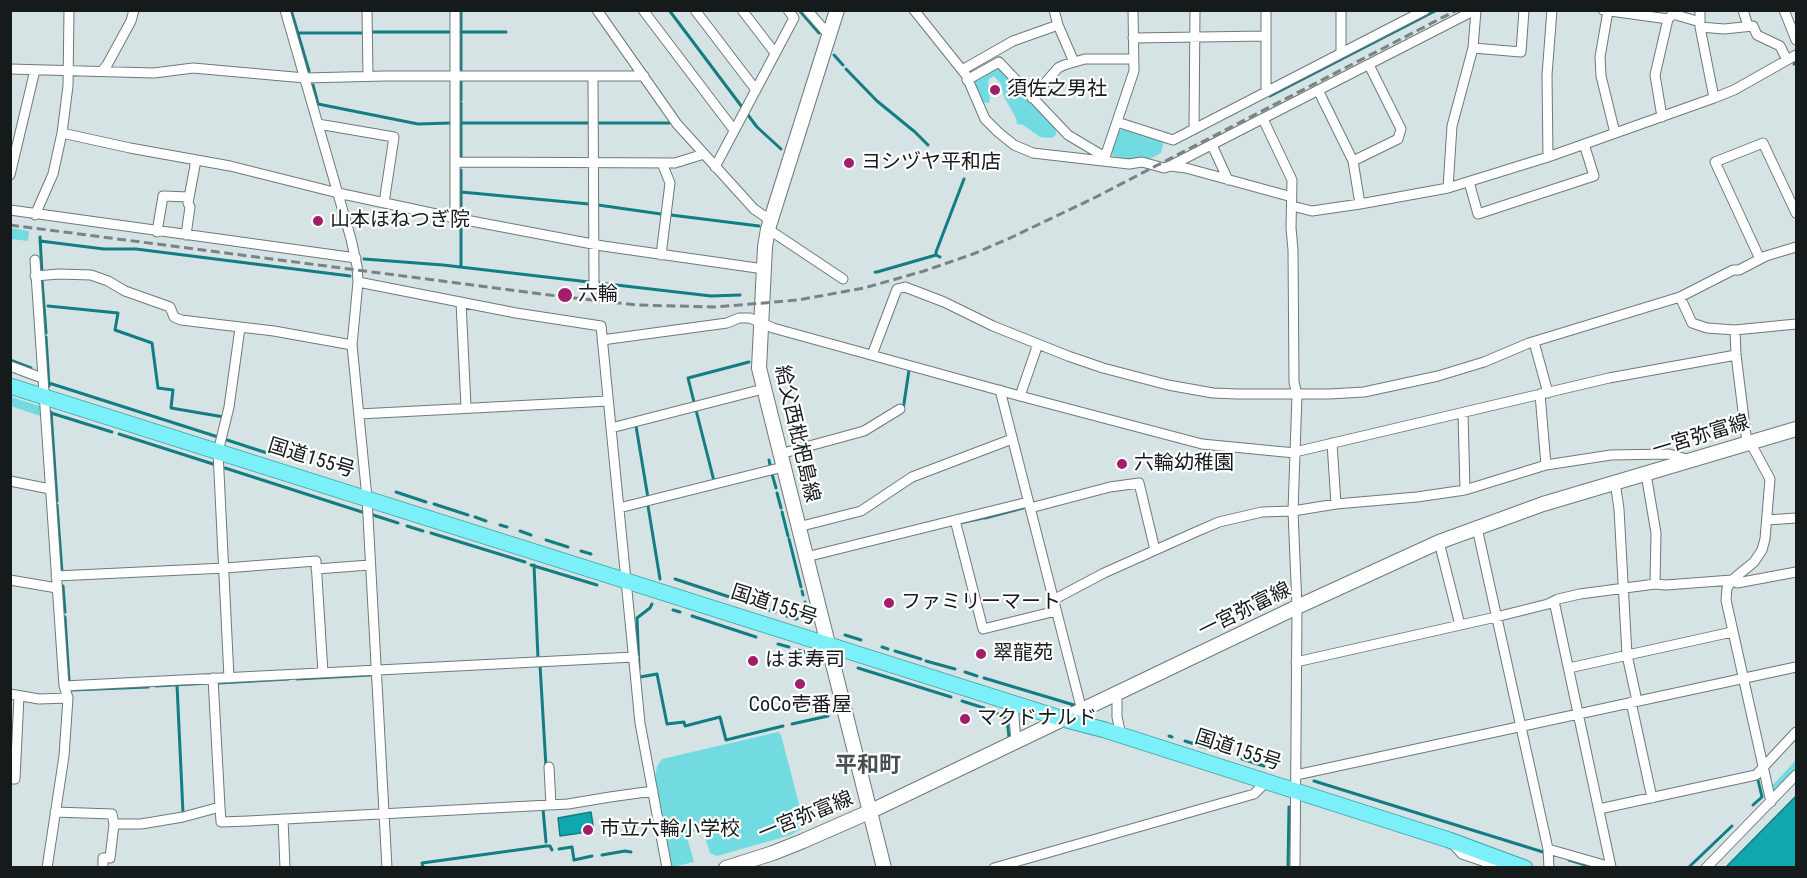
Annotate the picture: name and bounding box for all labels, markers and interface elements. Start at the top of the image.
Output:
place label: 須佐之男社 [1007,78,1107,102]
marker: 須佐之男社 [988,83,1002,97]
place label: ヨシヅヤ平和店 [861,151,1001,175]
marker: ヨシヅヤ平和店 [842,156,856,170]
place label: 山本ほねつぎ院 [330,209,470,233]
marker: 山本ほねつぎ院 [311,214,325,228]
place label: 六輪 [578,283,618,307]
marker: 六輪 [556,286,574,304]
street label: 給父西枇杷島線 [769,363,823,505]
street label: 一宮弥富線 [1650,411,1752,463]
street label: 国道155号 [265,434,357,484]
place label: 六輪幼稚園 [1134,452,1234,476]
marker: 六輪幼稚園 [1115,457,1129,471]
street label: 一宮弥富線 [1195,578,1295,644]
street label: 国道155号 [728,581,820,631]
place label: ファミリーマート [901,591,1061,615]
marker: ファミリーマート [882,596,896,610]
place label: 翠龍苑 [993,642,1053,666]
marker: 翠龍苑 [974,647,988,661]
place label: はま寿司 [765,649,845,673]
marker: はま寿司 [746,654,760,668]
marker: CoCo壱番屋 [793,677,807,691]
place label: CoCo壱番屋 [749,694,851,718]
place label: マクドナルド [977,707,1097,731]
marker: マクドナルド [958,712,972,726]
street label: 国道155号 [1192,726,1284,776]
district label: 平和町 [835,753,901,779]
street label: 一宮弥富線 [755,787,857,847]
place label: 市立六輪小学校 [600,818,740,842]
marker: 市立六輪小学校 [581,823,595,837]

